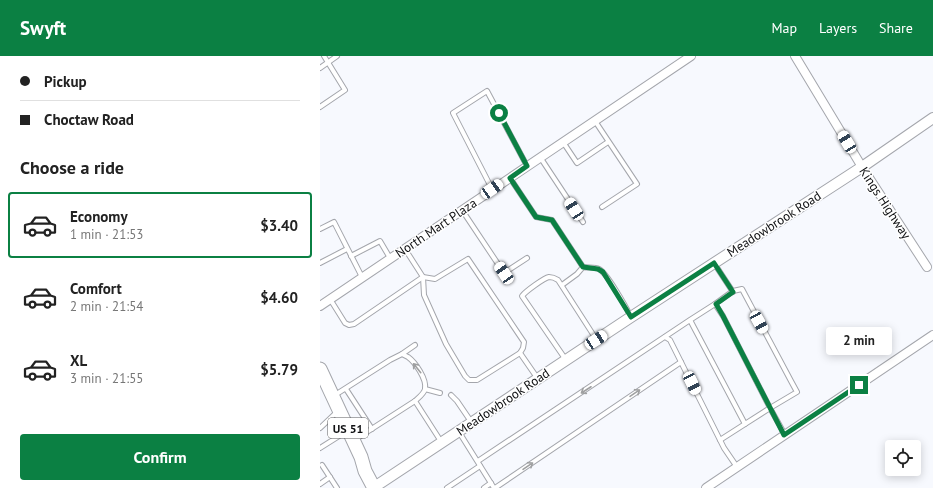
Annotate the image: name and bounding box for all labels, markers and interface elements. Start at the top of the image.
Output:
text: Swyft [20,16,66,40]
text: Map [771,19,797,37]
text: Layers [819,19,857,37]
text: Share [879,19,913,37]
text: Pickup [44,72,87,91]
route start [490,104,508,122]
text: Choctaw Road [44,110,134,129]
car [836,129,858,155]
text: Choose a ride [20,156,124,179]
street label: Kings Highway [855,164,915,242]
car [479,177,505,201]
street label: Meadowbrook Road [724,187,824,261]
street label: North Mart Plaza [392,194,480,262]
car [562,196,586,222]
icon: car [22,207,58,243]
text: Economy [70,207,128,226]
text: $3.40 [260,216,298,235]
text: 1 min · 21:53 [70,226,143,243]
car [492,260,516,286]
icon: car [22,279,58,315]
text: Comfort [70,279,122,298]
text: $4.60 [260,288,298,307]
text: 2 min · 21:54 [70,298,143,315]
car [748,309,770,335]
callout: 2 min [826,327,892,355]
car [583,328,609,352]
text: 2 min [843,332,875,349]
icon: car [22,351,58,387]
text: XL [70,351,87,370]
text: $5.79 [260,360,298,379]
one-way arrow [413,362,422,373]
street label: Meadowbrook Road [453,364,553,440]
text: 3 min · 21:55 [70,370,143,387]
car [681,370,703,396]
route end [850,376,868,394]
one-way arrow [580,386,591,394]
one-way arrow [629,389,640,397]
road number: US 51 [328,418,368,438]
button: Confirm [20,434,300,480]
map controls [885,440,921,476]
button: locate [885,440,921,476]
one-way arrow [522,462,533,470]

